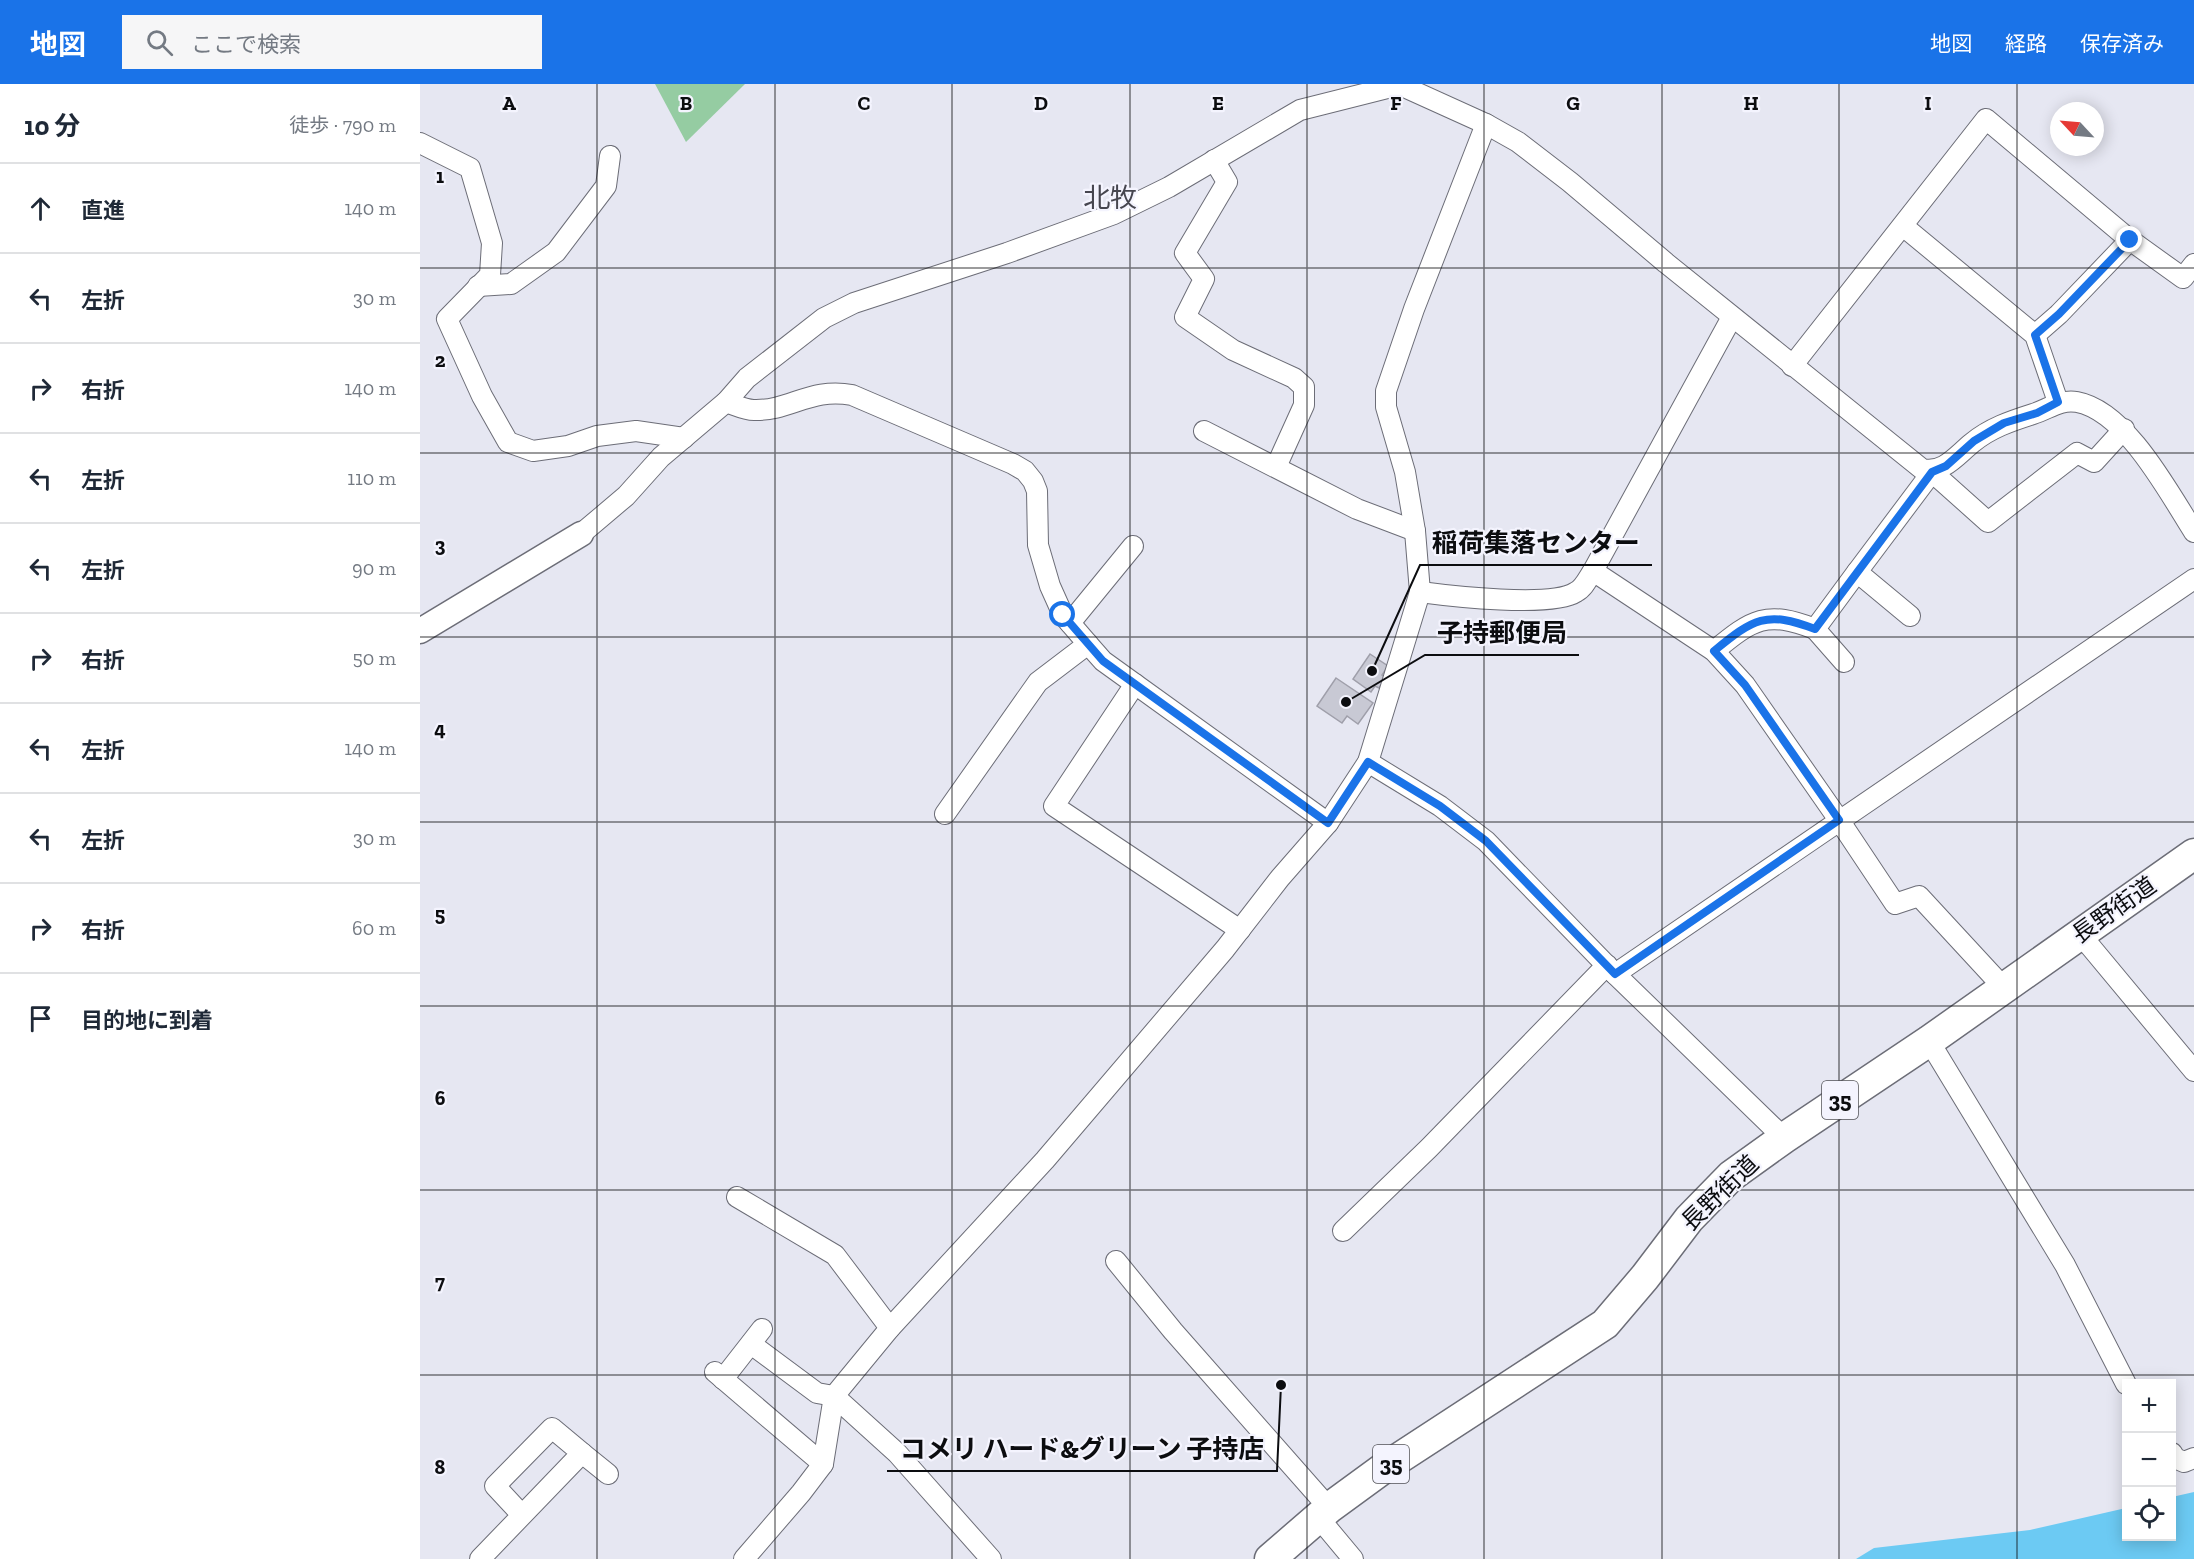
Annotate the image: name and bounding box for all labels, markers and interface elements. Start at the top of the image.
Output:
search box [122,15,542,69]
icon: search [143,26,176,59]
text: 地図 [30,28,86,61]
text: ここで検索 [191,31,301,58]
text: 地図 [1930,31,1972,56]
text: 経路 [2005,31,2047,56]
text: 保存済み [2080,31,2164,56]
text: A [502,91,516,115]
text: B [680,91,692,115]
text: C [858,91,871,115]
text: D [1034,91,1048,115]
text: E [1212,91,1224,115]
text: F [1390,91,1402,115]
text: G [1566,91,1580,115]
text: H [1743,91,1759,115]
text: I [1924,91,1932,115]
north arrow [2050,102,2104,156]
text: 10 分 [24,110,80,142]
text: 徒歩 · 790 m [289,113,396,137]
text: 1 [436,164,444,188]
district label: 北牧 [1083,182,1137,214]
icon: ahead [24,192,57,225]
text: 140 m [344,196,396,220]
text: 直進 [81,197,125,224]
route end [2116,226,2142,252]
icon: left [24,282,57,315]
text: 30 m [353,286,396,310]
text: 左折 [81,287,125,314]
text: 2 [435,348,446,372]
icon: right [24,372,57,405]
text: 140 m [344,376,396,400]
text: 右折 [81,377,125,404]
icon: left [24,462,57,495]
text: 110 m [347,466,396,490]
text: 左折 [81,467,125,494]
callout: 稲荷集落センター [1420,521,1652,565]
text: 稲荷集落センター [1432,527,1640,559]
text: 3 [435,533,446,557]
icon: left [24,552,57,585]
text: 90 m [352,556,396,580]
text: 左折 [81,557,125,584]
route start [1049,601,1075,627]
callout: 子持郵便局 [1425,611,1579,655]
text: 子持郵便局 [1437,617,1567,649]
icon: right [24,642,57,675]
text: 50 m [352,646,396,670]
text: 右折 [81,647,125,674]
text: 4 [434,717,446,741]
icon: left [24,732,57,765]
text: 140 m [344,736,396,760]
text: 左折 [81,737,125,764]
icon: left [24,822,57,855]
text: 30 m [353,826,396,850]
text: 左折 [81,827,125,854]
street label: 長野街道 [2066,870,2161,949]
text: 5 [435,902,445,926]
icon: right [24,912,57,945]
text: 60 m [352,916,396,940]
text: 右折 [81,917,125,944]
icon: arrive [24,1002,57,1035]
text: 目的地に到着 [81,1007,213,1034]
road number: 35 [1822,1081,1858,1119]
text: 6 [435,1086,446,1110]
street label: 長野街道 [1675,1149,1764,1236]
text: 7 [435,1270,445,1294]
map controls [2122,1379,2176,1541]
button: + [2122,1379,2176,1433]
callout: コメリ ハード&グリーン 子持店 [887,1427,1277,1471]
text: コメリ ハード&グリーン 子持店 [900,1433,1264,1465]
button: − [2122,1433,2176,1487]
road number: 35 [1373,1445,1409,1483]
text: 8 [435,1455,446,1479]
button: locate [2122,1487,2176,1541]

